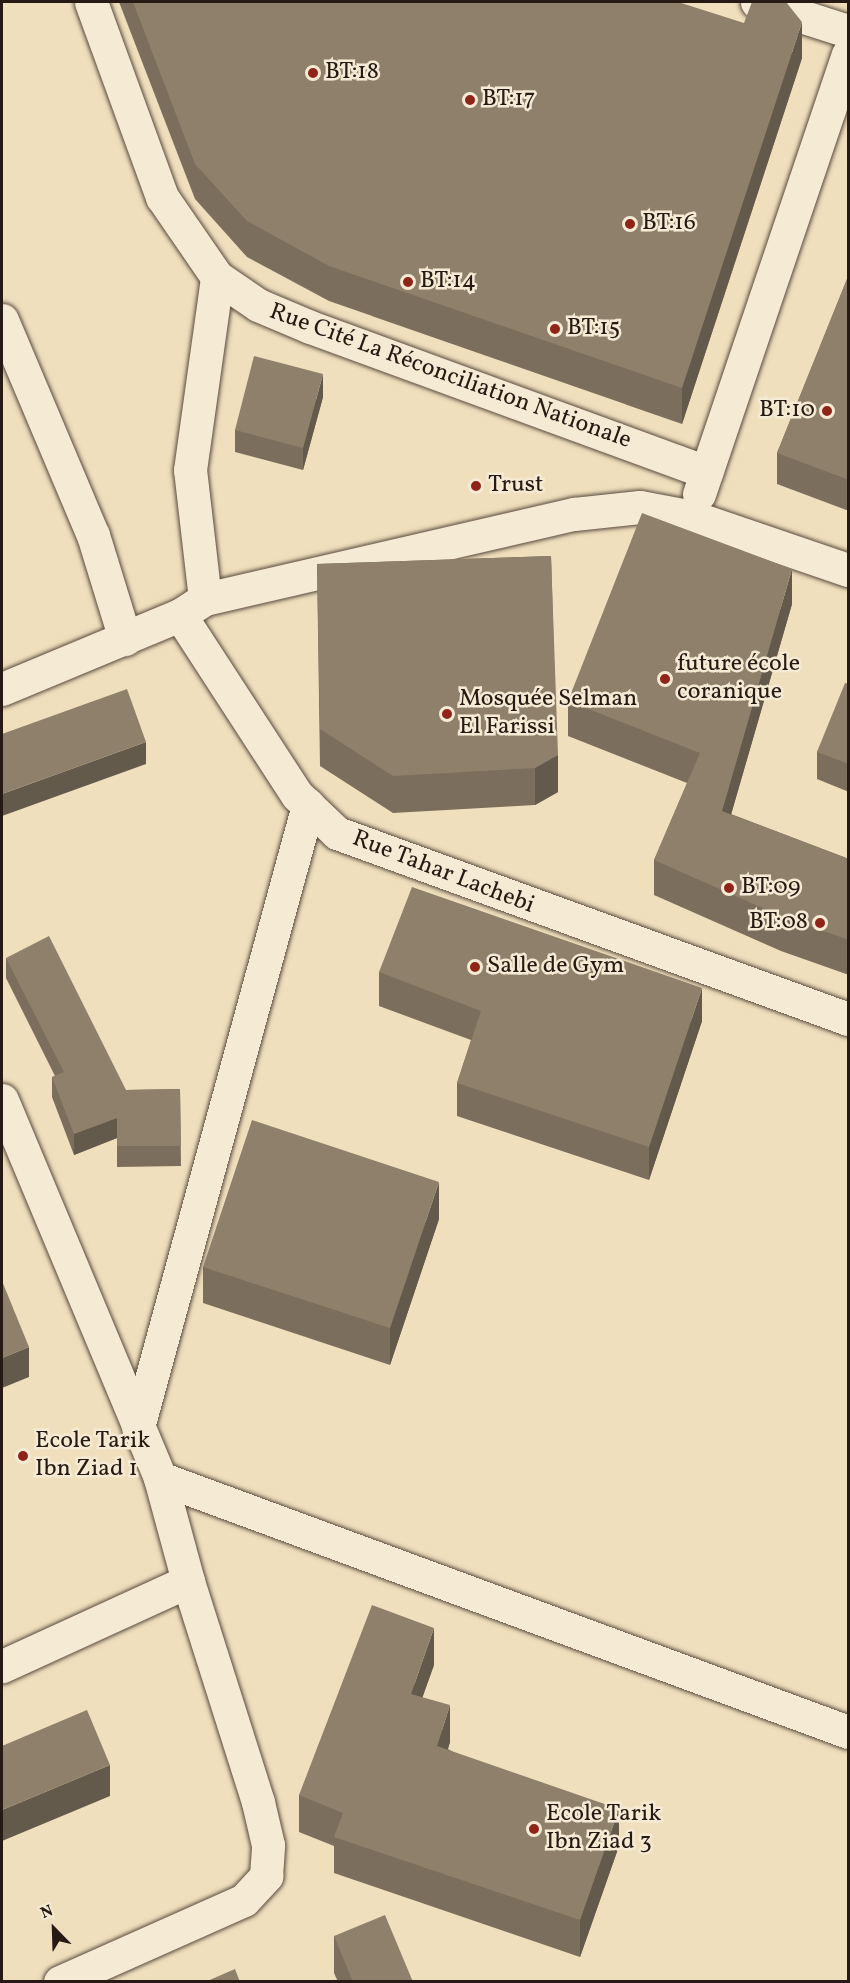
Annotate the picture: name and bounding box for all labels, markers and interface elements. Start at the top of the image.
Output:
place label: BT:18 [325,59,379,87]
marker: BT:18 [306,66,320,80]
place label: BT:17 [482,86,535,114]
marker: BT:17 [463,93,477,107]
place label: BT:16 [642,210,696,238]
marker: BT:16 [623,217,637,231]
place label: BT:14 [420,268,476,296]
marker: BT:14 [401,275,415,289]
street label: Rue Cité La Réconciliation Nationale [265,298,635,456]
place label: BT:15 [567,315,620,343]
marker: BT:15 [548,322,562,336]
place label: BT:10 [759,397,815,425]
marker: BT:10 [820,404,834,418]
place label: Trust [488,472,543,500]
marker: Trust [469,479,483,493]
place label: future école coranique [677,651,800,707]
marker: future école coranique [658,672,672,686]
place label: Mosquée Selman El Farissi [459,686,637,742]
marker: Mosquée Selman El Farissi [440,707,454,721]
street label: Rue Tahar Lachebi [348,825,538,921]
place label: BT:09 [741,874,800,902]
marker: BT:09 [722,881,736,895]
place label: BT:08 [749,909,808,937]
marker: BT:08 [813,916,827,930]
place label: Salle de Gym [487,953,624,981]
marker: Salle de Gym [468,960,482,974]
place label: Ecole Tarik Ibn Ziad 1 [35,1428,151,1484]
marker: Ecole Tarik Ibn Ziad 1 [16,1449,30,1463]
place label: Ecole Tarik Ibn Ziad 3 [546,1801,662,1857]
marker: Ecole Tarik Ibn Ziad 3 [527,1822,541,1836]
north arrow [24,1899,84,1959]
text: N [37,1900,57,1925]

